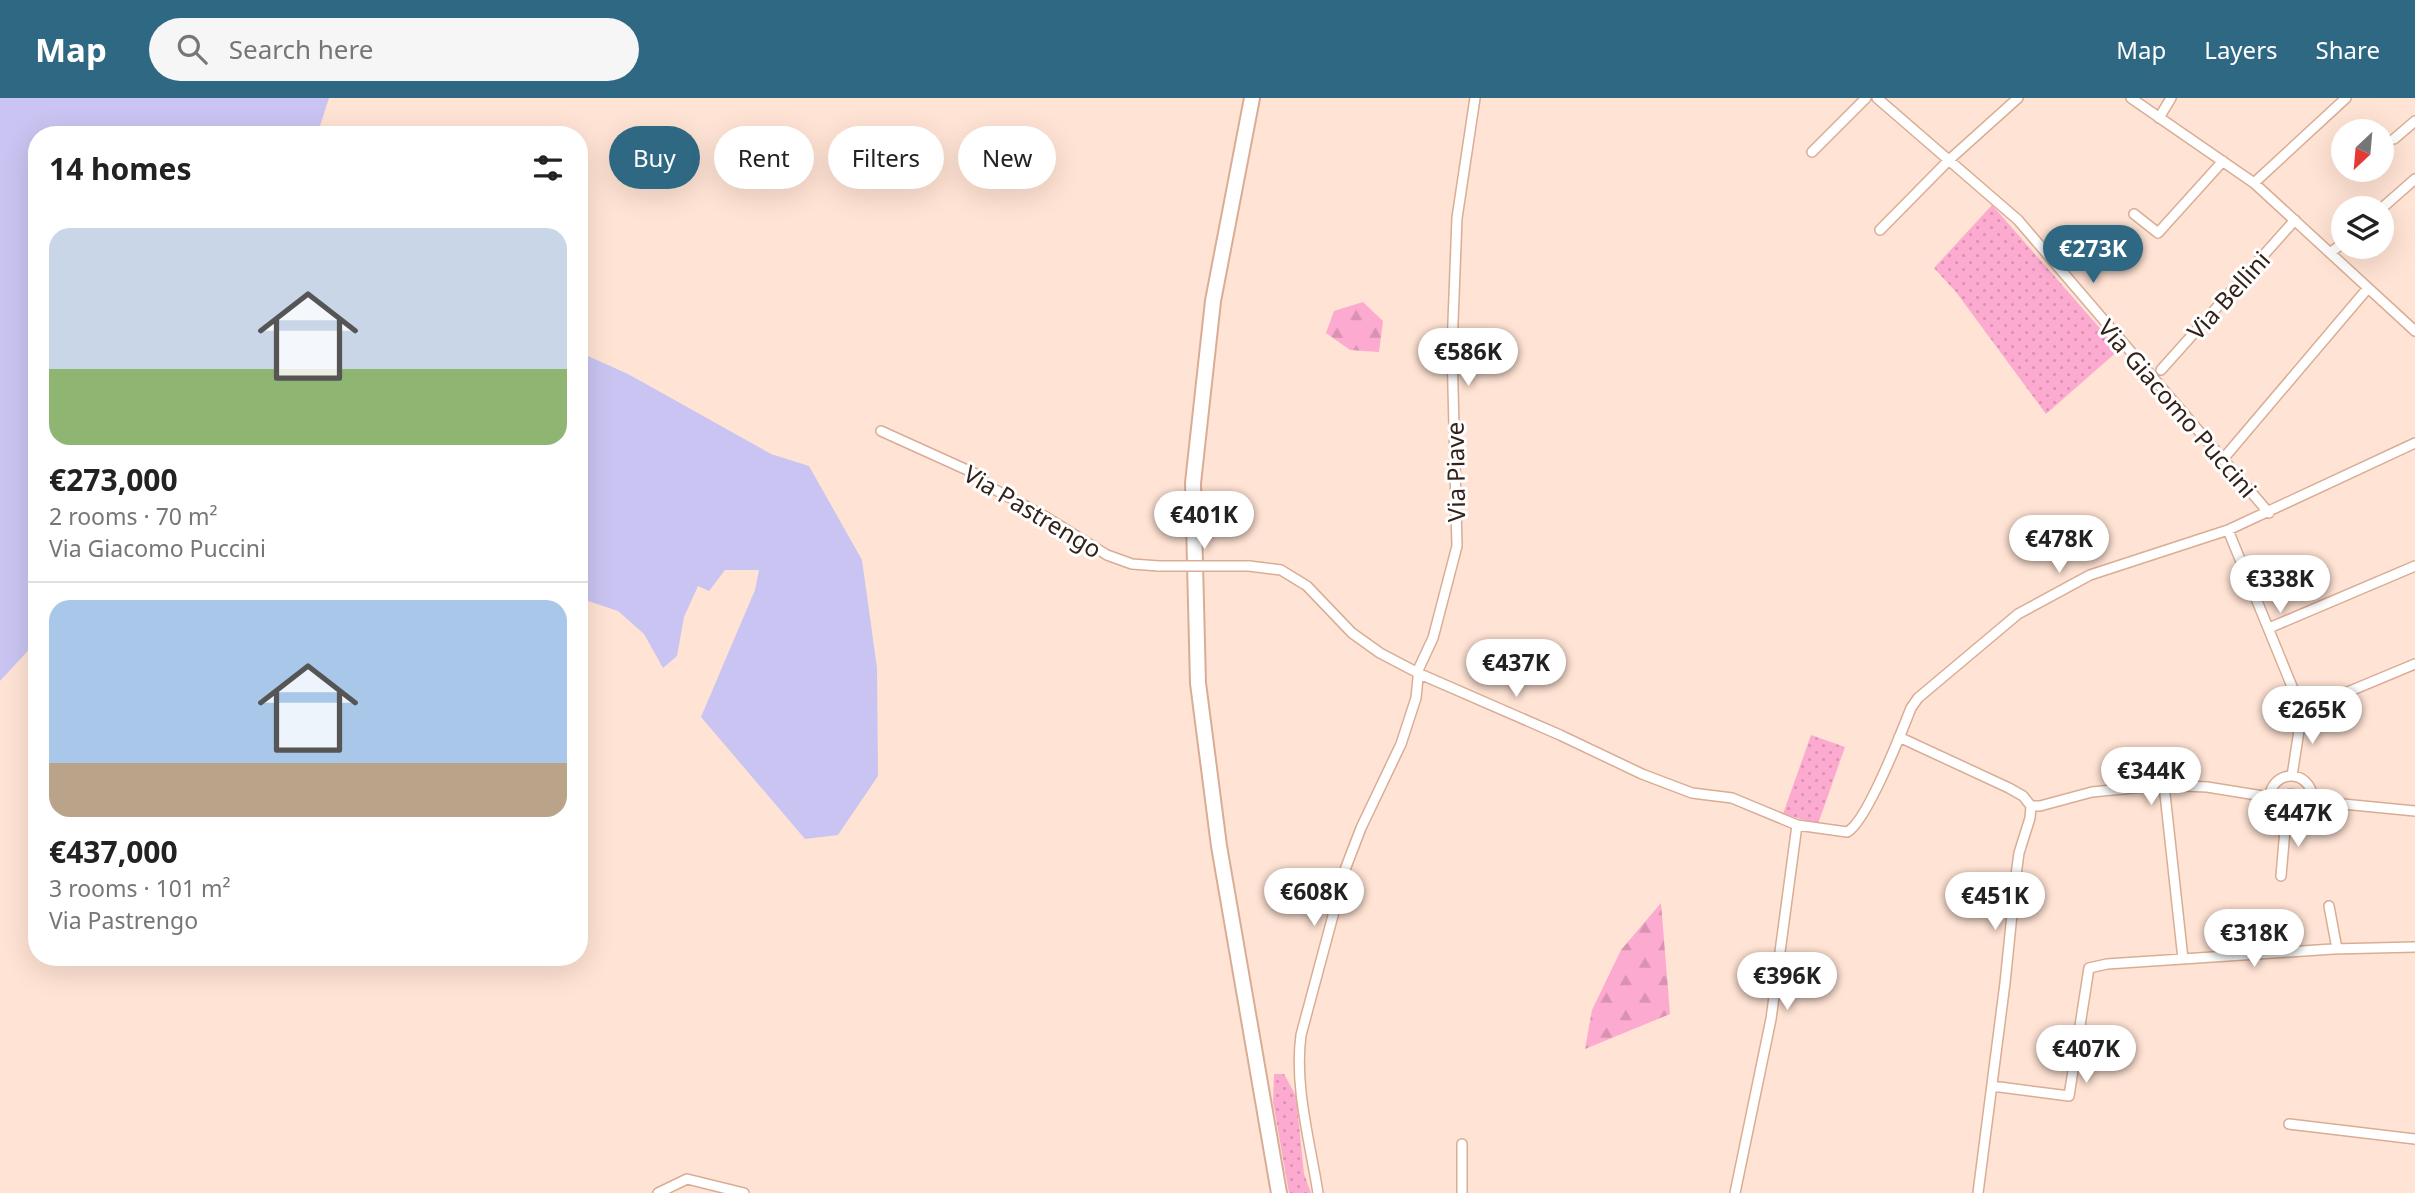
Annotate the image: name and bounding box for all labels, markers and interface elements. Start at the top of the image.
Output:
search box [149,18,639,81]
text: Map [35,27,107,72]
icon: search [173,30,211,68]
text: Search here [229,31,373,67]
text: Map [2116,33,2166,66]
text: Layers [2204,33,2278,66]
text: Share [2316,33,2380,66]
north arrow [2331,119,2394,182]
map controls [2331,119,2394,259]
chip: Buy [609,126,700,189]
chip: Rent [714,126,814,189]
chip: Filters [828,126,944,189]
chip: New [958,126,1056,189]
text: 14 homes [49,148,192,189]
icon: filters [529,149,567,187]
button: layers [2331,196,2394,259]
pin: €273K [2044,226,2142,285]
text: €273K [2059,232,2127,264]
street label: Via Bellini [2179,243,2277,347]
icon: home [245,273,371,399]
street label: Via Giacomo Puccini [2091,312,2265,504]
pin: €586K [1419,328,1517,388]
text: €586K [1434,335,1502,367]
street label: Via Piave [1438,422,1472,522]
street label: Via Pastrengo [958,457,1108,565]
text: €273,000 [49,459,178,500]
pin: €401K [1155,491,1253,551]
text: €401K [1170,498,1238,530]
text: 2 rooms · 70 m² [49,500,218,532]
pin: €478K [2010,516,2108,575]
text: €478K [2025,522,2093,554]
text: Via Giacomo Puccini [49,532,266,564]
pin: €338K [2231,556,2329,615]
text: €338K [2246,562,2314,594]
pin: €437K [1467,640,1565,699]
icon: home [245,645,371,771]
text: €437K [1482,646,1550,678]
pin: €265K [2263,686,2361,746]
text: €265K [2278,693,2346,725]
pin: €344K [2102,748,2200,807]
text: €344K [2117,754,2185,786]
pin: €447K [2249,790,2347,849]
text: €447K [2264,796,2332,828]
text: €437,000 [49,831,178,872]
pin: €608K [1265,868,1363,928]
text: 3 rooms · 101 m² [49,872,231,904]
pin: €451K [1946,872,2044,932]
text: €608K [1280,875,1348,907]
text: €451K [1961,879,2029,911]
text: Via Pastrengo [49,904,198,936]
pin: €318K [2205,910,2303,969]
text: €318K [2220,916,2288,948]
pin: €396K [1738,953,1836,1012]
text: €396K [1753,959,1821,991]
pin: €407K [2037,1026,2135,1085]
text: €407K [2052,1032,2120,1064]

